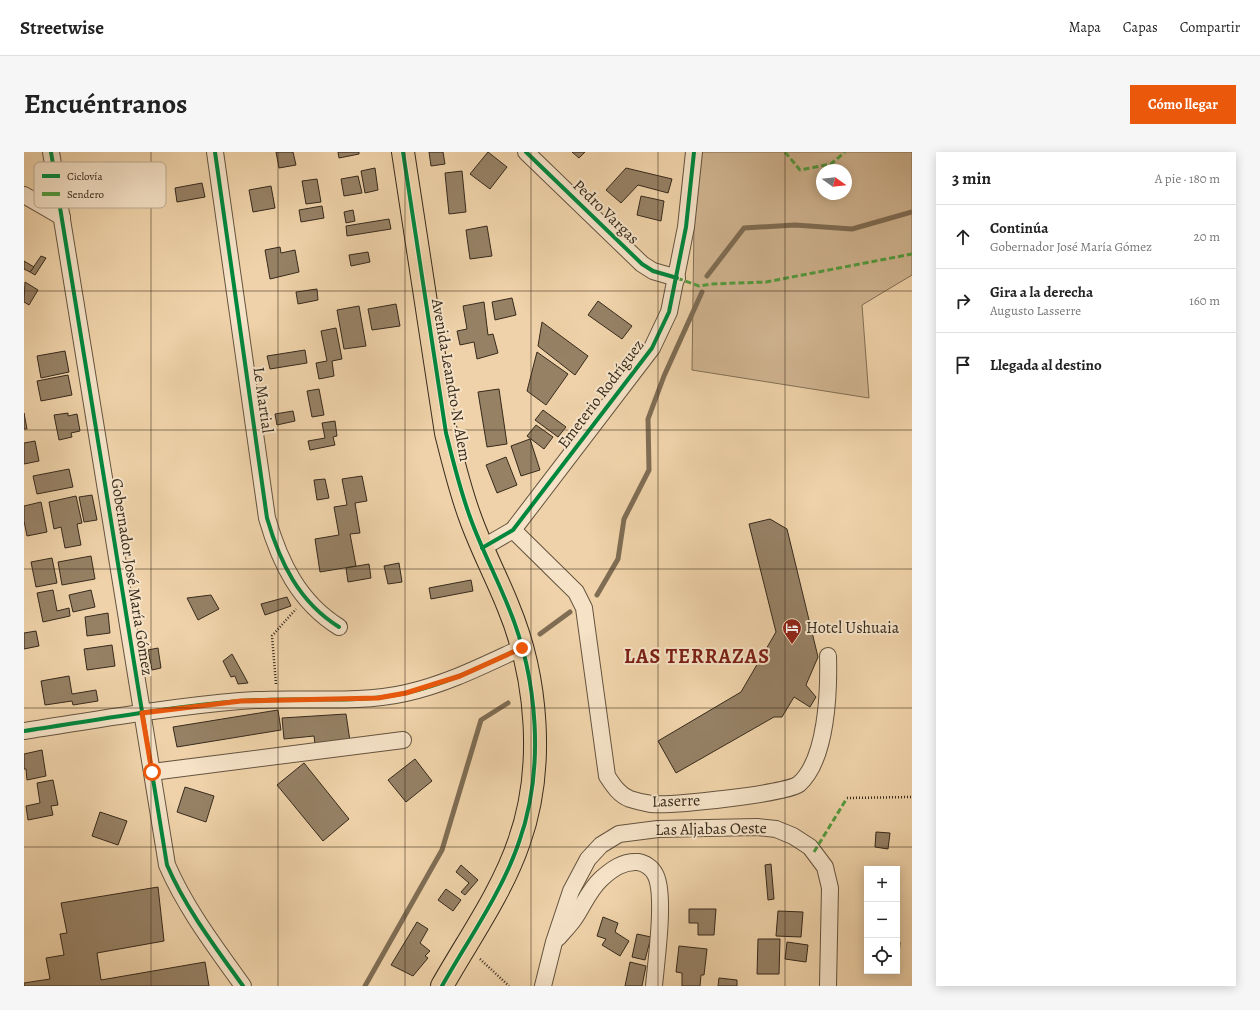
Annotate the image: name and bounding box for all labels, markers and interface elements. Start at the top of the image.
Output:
text: Streetwise [20,15,104,41]
text: Mapa [1069,18,1101,37]
text: Capas [1123,18,1158,37]
text: Compartir [1180,18,1240,37]
text: Encuéntranos [24,85,188,123]
button: Cómo llegar [1130,85,1236,124]
legend [34,162,166,208]
north arrow [816,164,852,200]
text: 3 min [952,167,991,190]
text: Ciclovía [67,169,103,184]
text: A pie · 180 m [1155,170,1220,187]
street label: Pedro Vargas [568,175,644,249]
text: Sendero [67,187,105,202]
text: Continúa [990,218,1048,238]
icon: ahead [952,226,974,248]
text: 20 m [1194,228,1220,245]
text: Gobernador José María Gómez [990,238,1152,255]
text: Gira a la derecha [990,282,1093,302]
icon: right [952,290,974,312]
text: 160 m [1189,292,1220,309]
street label: Avenida Leandro N. Alem [426,296,476,463]
text: Augusto Lasserre [990,302,1081,319]
street label: Emeterio Rodríguez [553,335,649,453]
icon: arrive [952,354,974,376]
text: Llegada al destino [990,355,1102,375]
street label: Le Martial [247,366,279,435]
street label: Gobernador José María Gómez [106,477,158,677]
hotel icon: Hotel Ushuaia [781,617,803,645]
place label: Hotel Ushuaia [806,617,900,639]
route end [513,639,531,657]
district label: LAS TERRAZAS [624,643,770,670]
route start [143,763,161,781]
street label: Laserre [651,789,701,813]
street label: Las Aljabas Oeste [655,817,767,841]
map controls [864,866,900,974]
button: + [864,866,900,902]
button: − [864,902,900,938]
button: locate [864,938,900,974]

